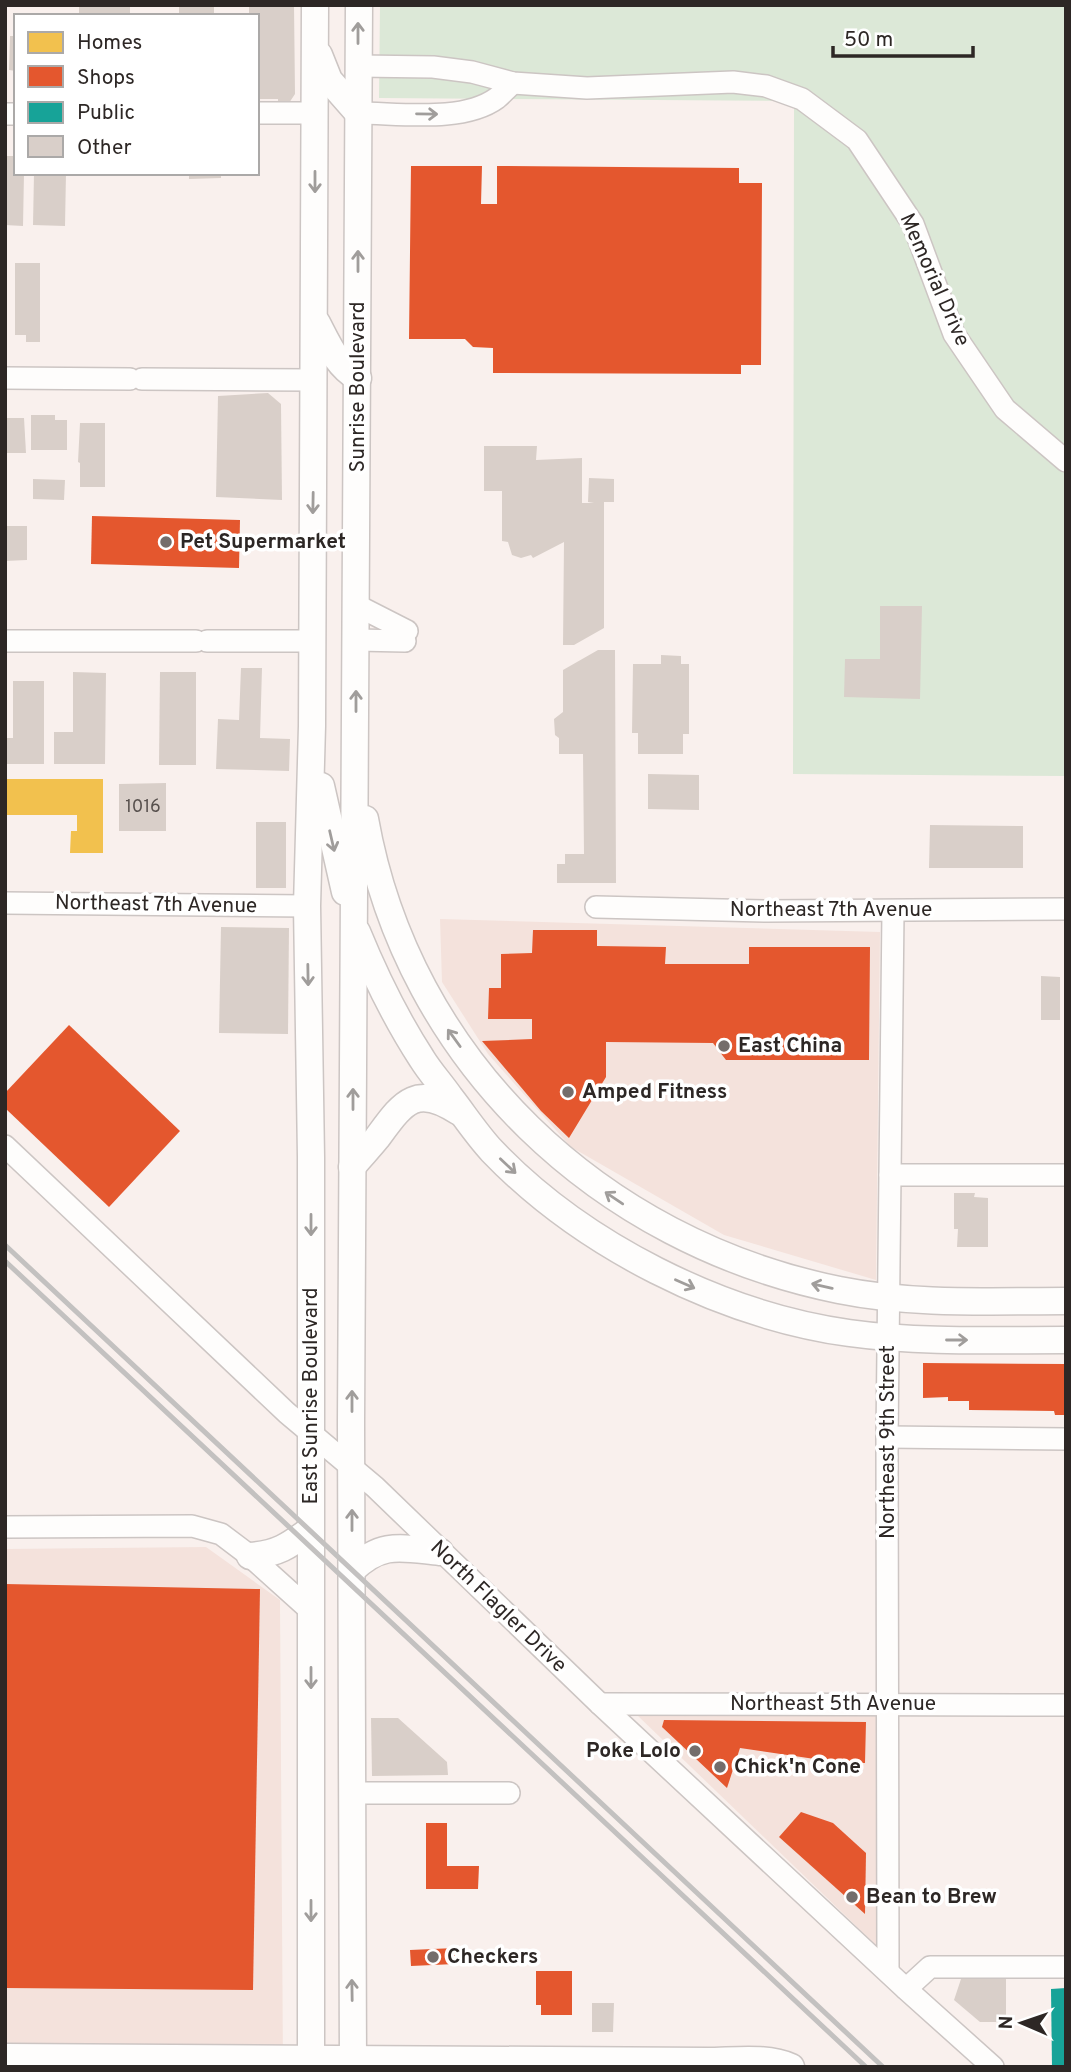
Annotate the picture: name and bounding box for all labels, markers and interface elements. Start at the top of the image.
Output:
legend [14,14,259,175]
scale bar [833,14,973,58]
one-way arrow [352,22,365,45]
text: 50 m [844,27,893,54]
text: Homes [77,30,142,57]
text: Shops [77,65,135,92]
text: Public [77,100,135,127]
one-way arrow [415,107,438,120]
text: Other [77,135,132,162]
one-way arrow [308,170,322,193]
street label: Memorial Drive [893,209,975,351]
one-way arrow [351,250,365,273]
street label: Sunrise Boulevard [345,302,372,472]
one-way arrow [307,492,320,515]
place label: Pet Supermarket [180,529,346,556]
marker: Pet Supermarket [158,534,174,550]
one-way arrow [349,690,363,713]
house number: 1016 [125,796,161,819]
one-way arrow [326,829,340,852]
street label: Northeast 7th Avenue [55,890,257,920]
street label: Northeast 7th Avenue [730,897,932,924]
one-way arrow [301,963,315,986]
one-way arrow [447,1029,462,1048]
place label: East China [738,1033,842,1060]
marker: East China [716,1038,732,1054]
place label: Amped Fitness [582,1079,727,1106]
marker: Amped Fitness [560,1084,576,1100]
one-way arrow [346,1087,360,1110]
one-way arrow [499,1158,517,1174]
one-way arrow [605,1191,624,1205]
one-way arrow [304,1213,318,1236]
one-way arrow [674,1278,696,1291]
one-way arrow [811,1279,834,1293]
street label: East Sunrise Boulevard [298,1288,325,1504]
one-way arrow [945,1333,968,1347]
street label: Northeast 9th Street [875,1345,902,1539]
one-way arrow [345,1390,359,1413]
one-way arrow [345,1508,359,1531]
street label: North Flagler Drive [424,1535,572,1679]
one-way arrow [304,1666,318,1689]
street label: Northeast 5th Avenue [730,1691,936,1718]
place label: Poke Lolo [586,1738,681,1765]
marker: Poke Lolo [687,1743,703,1759]
place label: Chick'n Cone [734,1754,861,1781]
marker: Chick'n Cone [712,1759,728,1775]
place label: Bean to Brew [866,1884,997,1911]
marker: Bean to Brew [844,1889,860,1905]
one-way arrow [304,1900,318,1923]
place label: Checkers [447,1944,538,1971]
marker: Checkers [425,1949,441,1965]
one-way arrow [345,1978,359,2001]
north arrow [987,1988,1057,2058]
text: N [995,2015,1019,2030]

